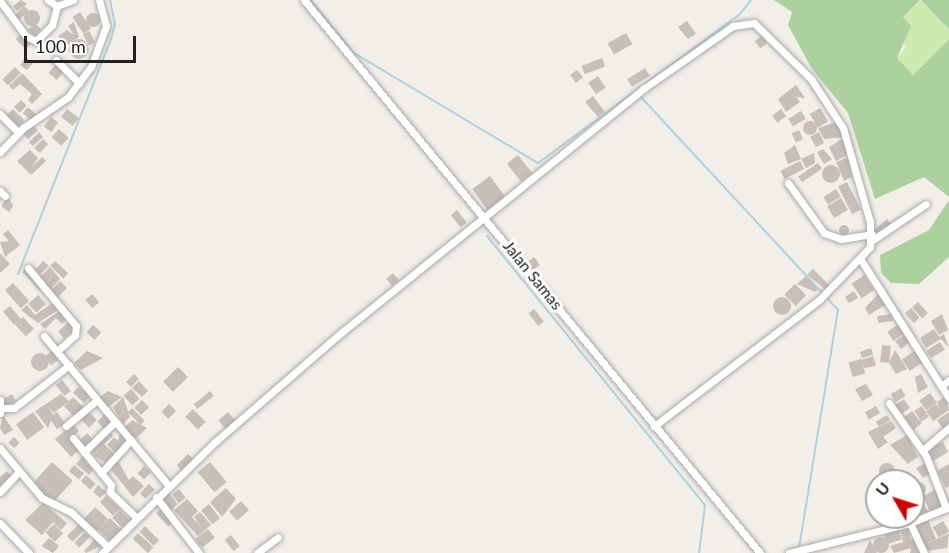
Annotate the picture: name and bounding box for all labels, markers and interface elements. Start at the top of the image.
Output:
scale bar [27,24,140,62]
text: 100 m [35,35,86,57]
street label: Jalan Samas [499,236,567,314]
north arrow [865,469,925,529]
text: U [871,478,893,499]

